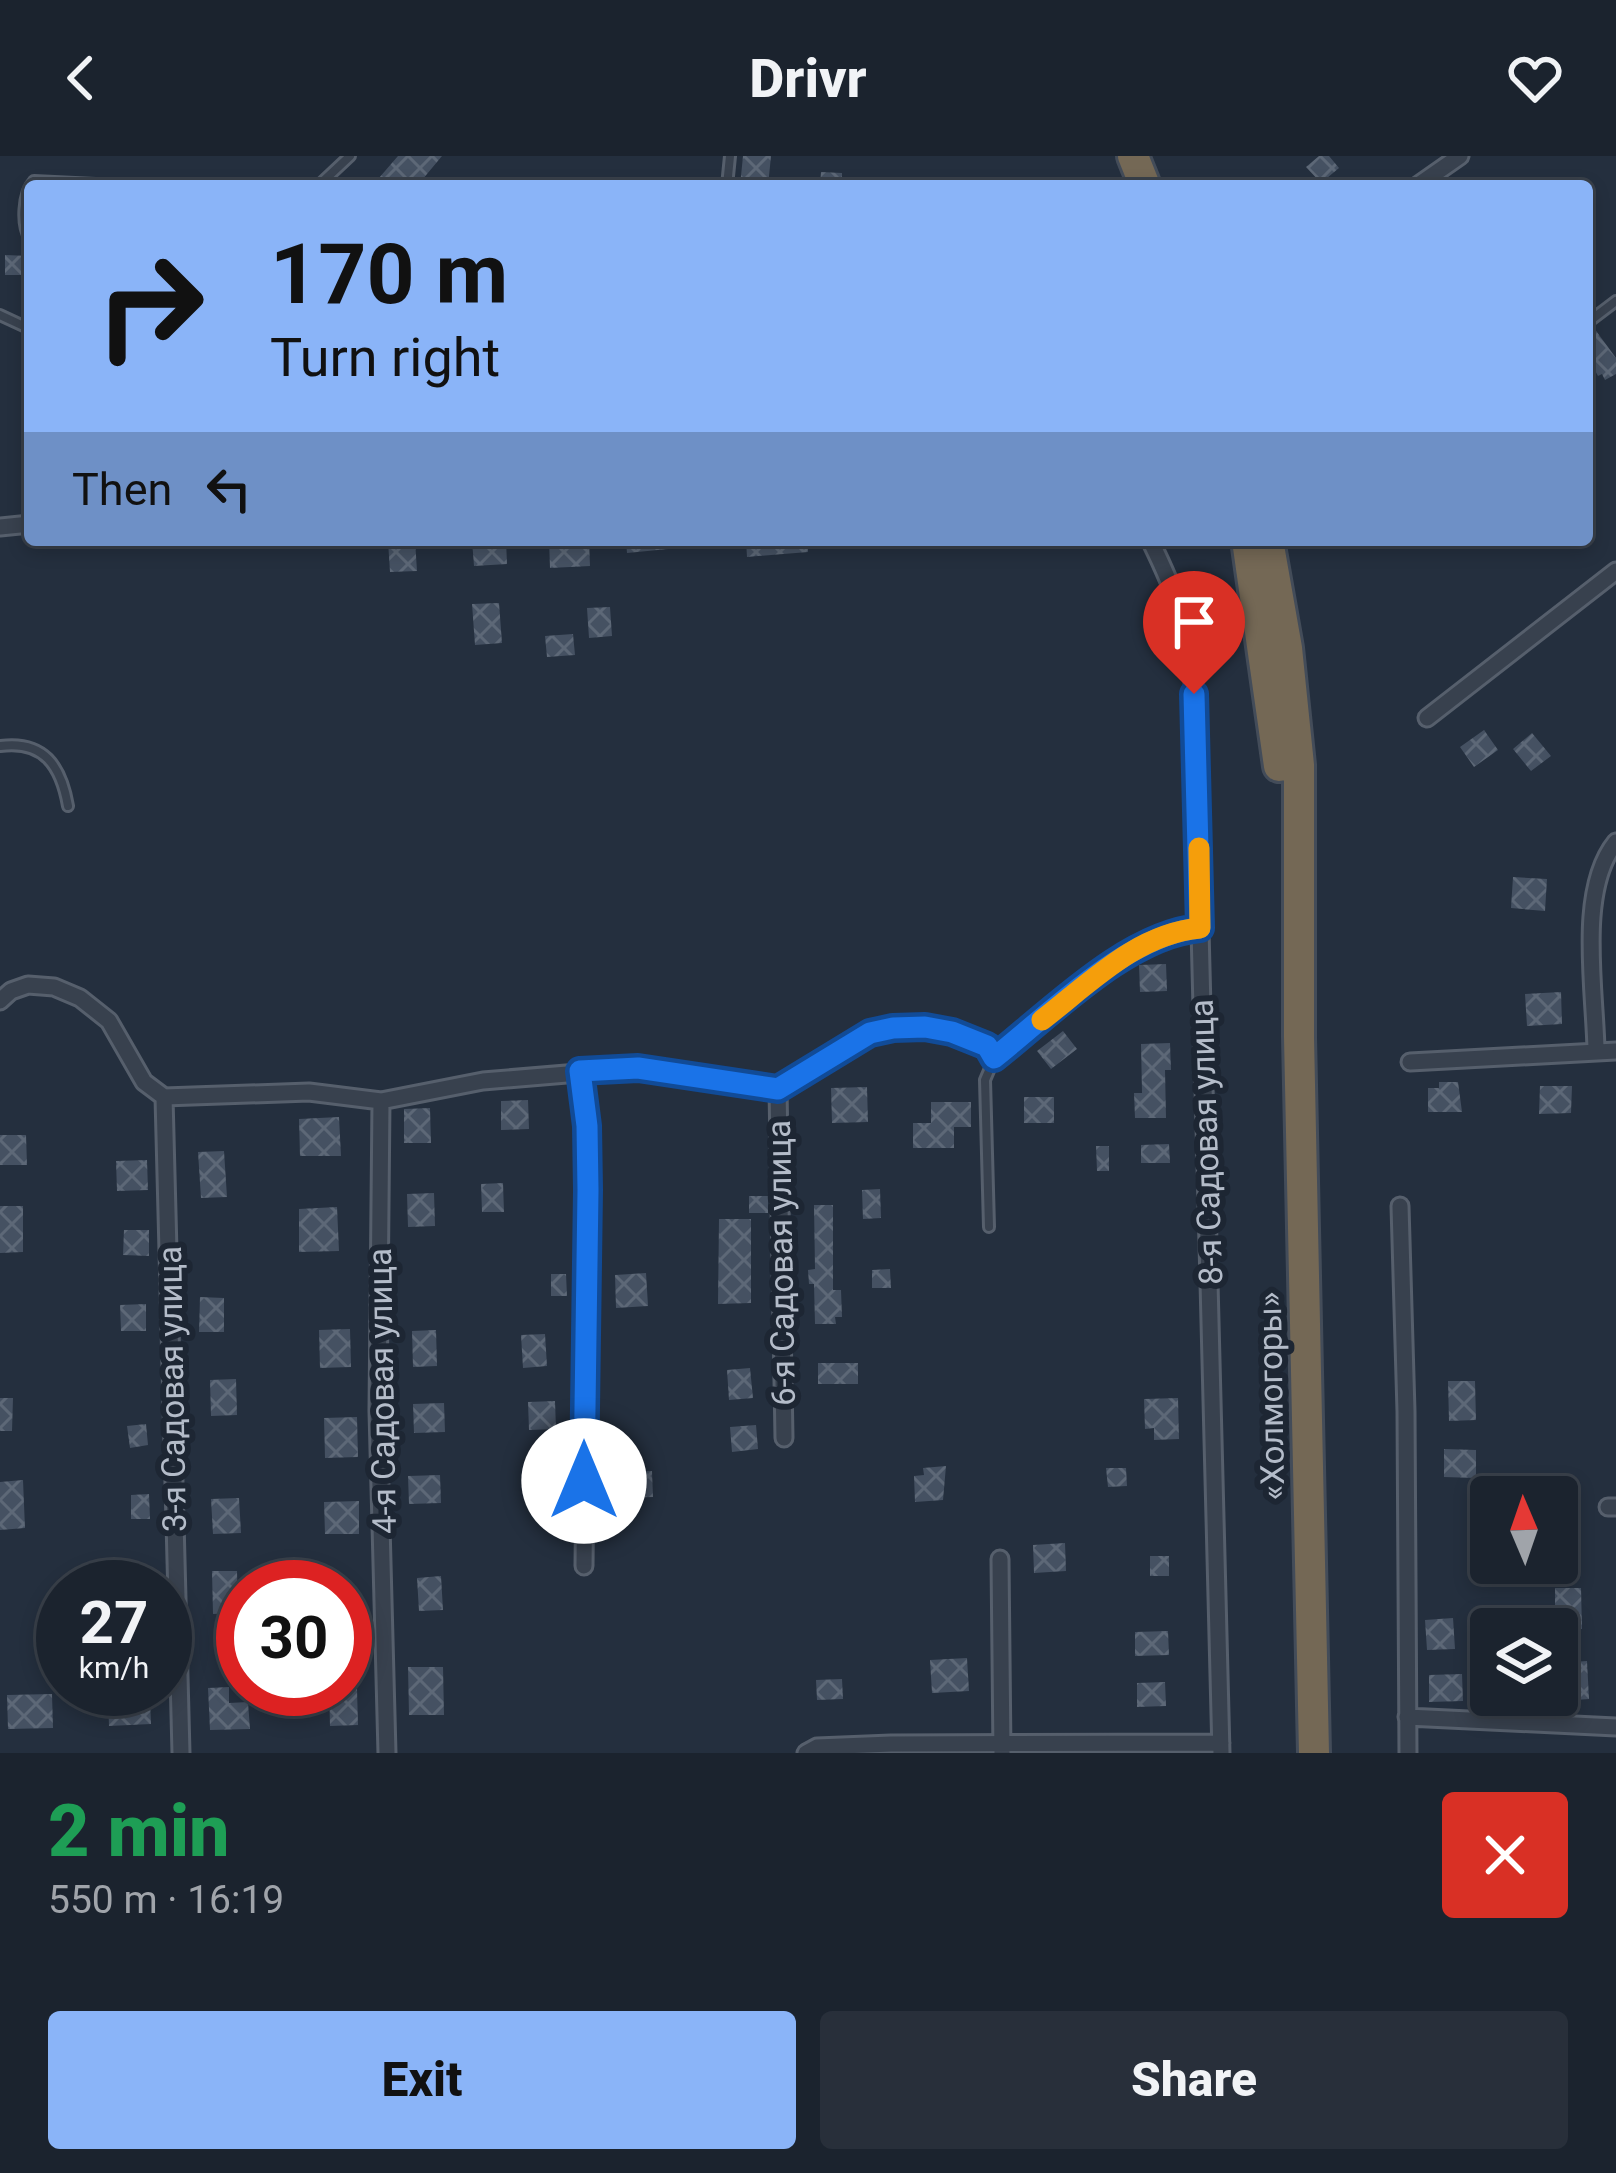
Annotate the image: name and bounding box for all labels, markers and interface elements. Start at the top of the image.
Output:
icon: back [48,45,114,111]
icon: heart [1502,45,1568,111]
text: Drivr [749,47,867,110]
text: 170 m [270,225,508,324]
icon: right [72,228,228,384]
text: Turn right [270,326,500,389]
icon: left [196,456,262,522]
text: Then [72,463,172,516]
pin [1143,571,1245,694]
icon: arrive [1161,589,1227,655]
street label: 8-я Садовая улица [1182,998,1230,1286]
street label: 6-я Садовая улица [759,1120,803,1406]
street label: 3-я Садовая улица [150,1246,194,1532]
street label: 4-я Садовая улица [360,1248,404,1534]
street label: «Холмогоры» [1250,1291,1292,1501]
position arrow [521,1418,647,1544]
north arrow [1470,1476,1578,1584]
map controls [1470,1476,1578,1716]
speed limit sign: 30 [216,1560,372,1716]
text: 27 [80,1587,148,1658]
button: layers [1470,1608,1578,1716]
text: km/h [79,1650,149,1685]
text: 2 min [48,1789,230,1874]
button: close [1442,1792,1568,1918]
text: 550 m · 16:19 [48,1877,284,1923]
button: Exit [48,2011,796,2149]
button: Share [820,2011,1568,2149]

